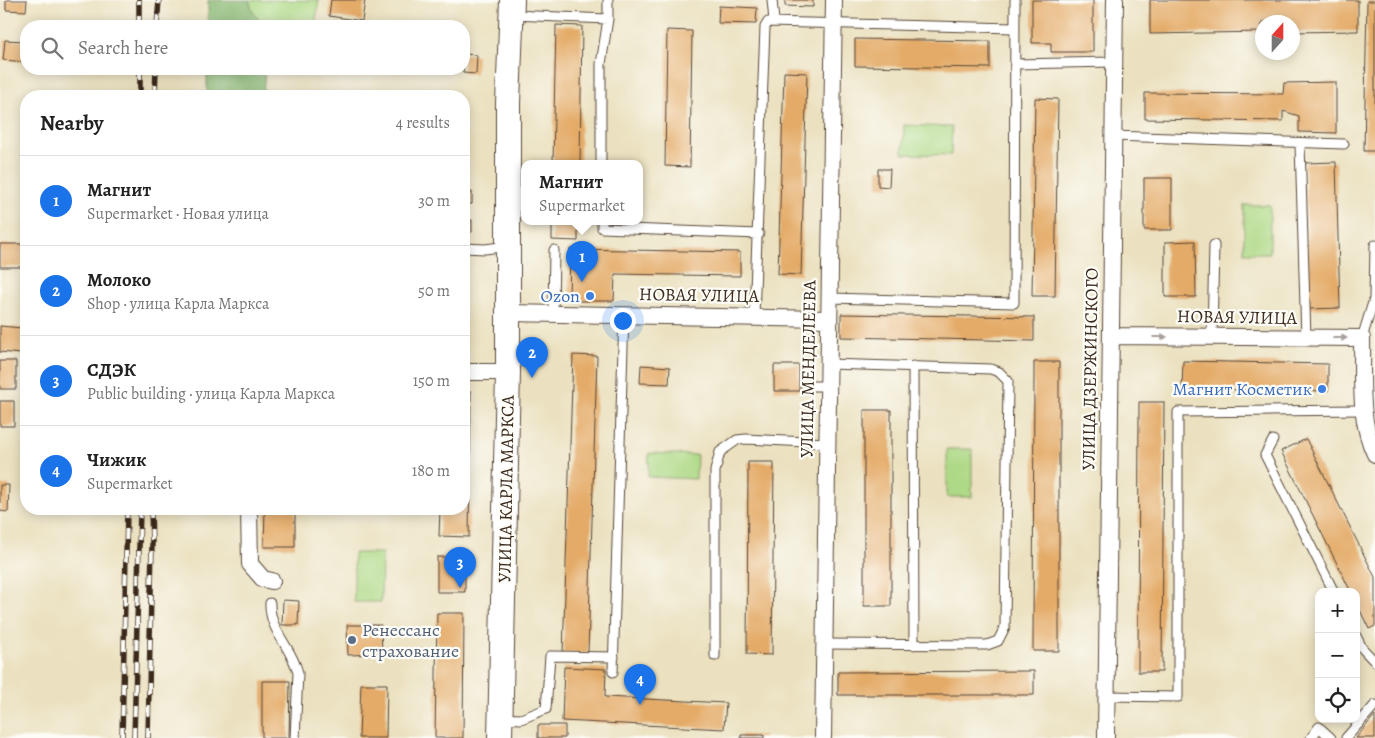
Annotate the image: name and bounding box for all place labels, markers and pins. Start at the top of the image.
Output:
pin: 1 [566,241,598,282]
place label: Ozon [540,284,580,308]
marker: Ozon [584,290,596,302]
pin: 2 [516,337,548,378]
place label: Магнит Косметик [1173,377,1312,401]
marker: Магнит Косметик [1316,383,1328,395]
pin: 3 [444,547,476,588]
place label: Ренессанс страхование [362,618,459,663]
marker: Ренессанс страхование [346,634,358,646]
pin: 4 [624,664,656,705]

